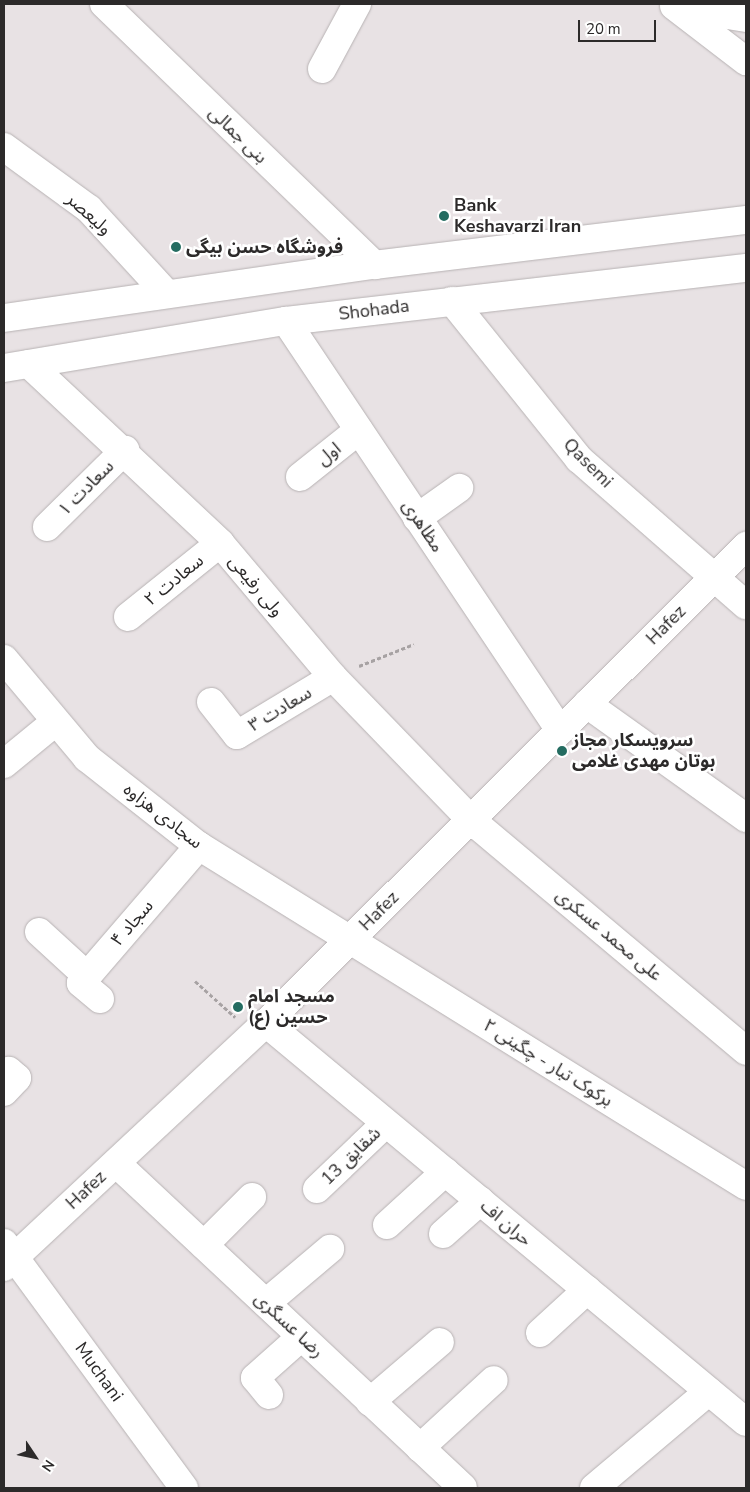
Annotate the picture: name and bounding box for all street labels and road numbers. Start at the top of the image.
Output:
street label: بنی جمالی [204,102,272,168]
street label: ولیعصر [62,188,116,240]
street label: Shohada [337,295,411,325]
street label: Qasemi [559,434,617,492]
street label: اول [313,438,345,470]
street label: سعادت ۱ [54,456,118,520]
street label: مظاهری [398,496,448,556]
street label: سعادت ۲ [140,550,208,610]
street label: ولی رفیعی [224,551,288,621]
street label: Hafez [642,601,690,649]
street label: سعادت ۳ [244,682,316,736]
street label: سجادی هزاوه [119,778,207,854]
street label: علی محمد عسکری [551,884,667,986]
street label: Hafez [355,887,403,935]
street label: سجاد ۴ [106,895,158,951]
street label: برکوک تبار - چگینی ۲ [479,1014,617,1112]
street label: شقایق 13 [317,1122,385,1190]
street label: Hafez [62,1166,110,1214]
street label: حران اف [476,1195,536,1251]
street label: رضا عسگری [250,1288,328,1362]
street label: Muchani [70,1338,128,1406]

